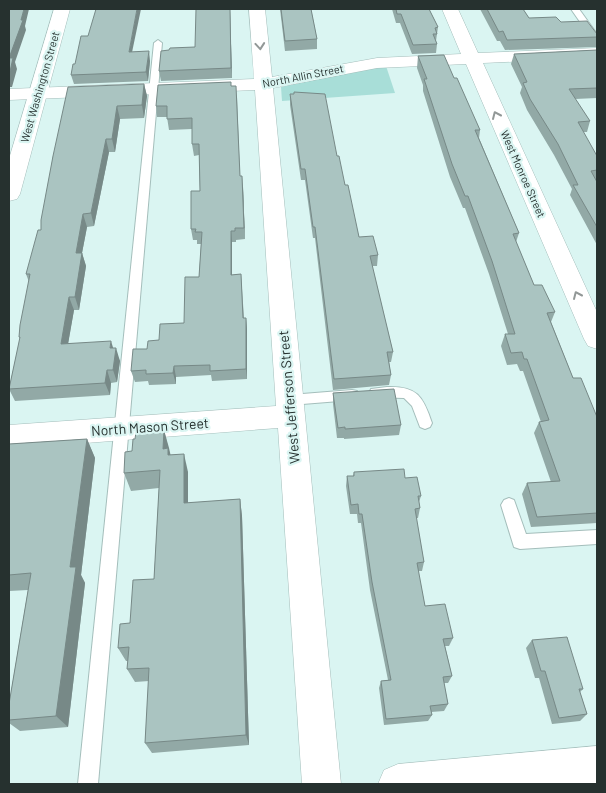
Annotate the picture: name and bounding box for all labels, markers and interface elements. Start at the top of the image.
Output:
street label: West Washington Street [17,30,62,144]
one-way arrow [254,43,265,51]
street label: North Allin Street [261,61,345,90]
one-way arrow [492,111,503,120]
street label: West Monroe Street [498,128,549,219]
one-way arrow [573,291,584,300]
street label: West Jefferson Street [274,330,303,464]
street label: North Mason Street [91,414,209,439]

